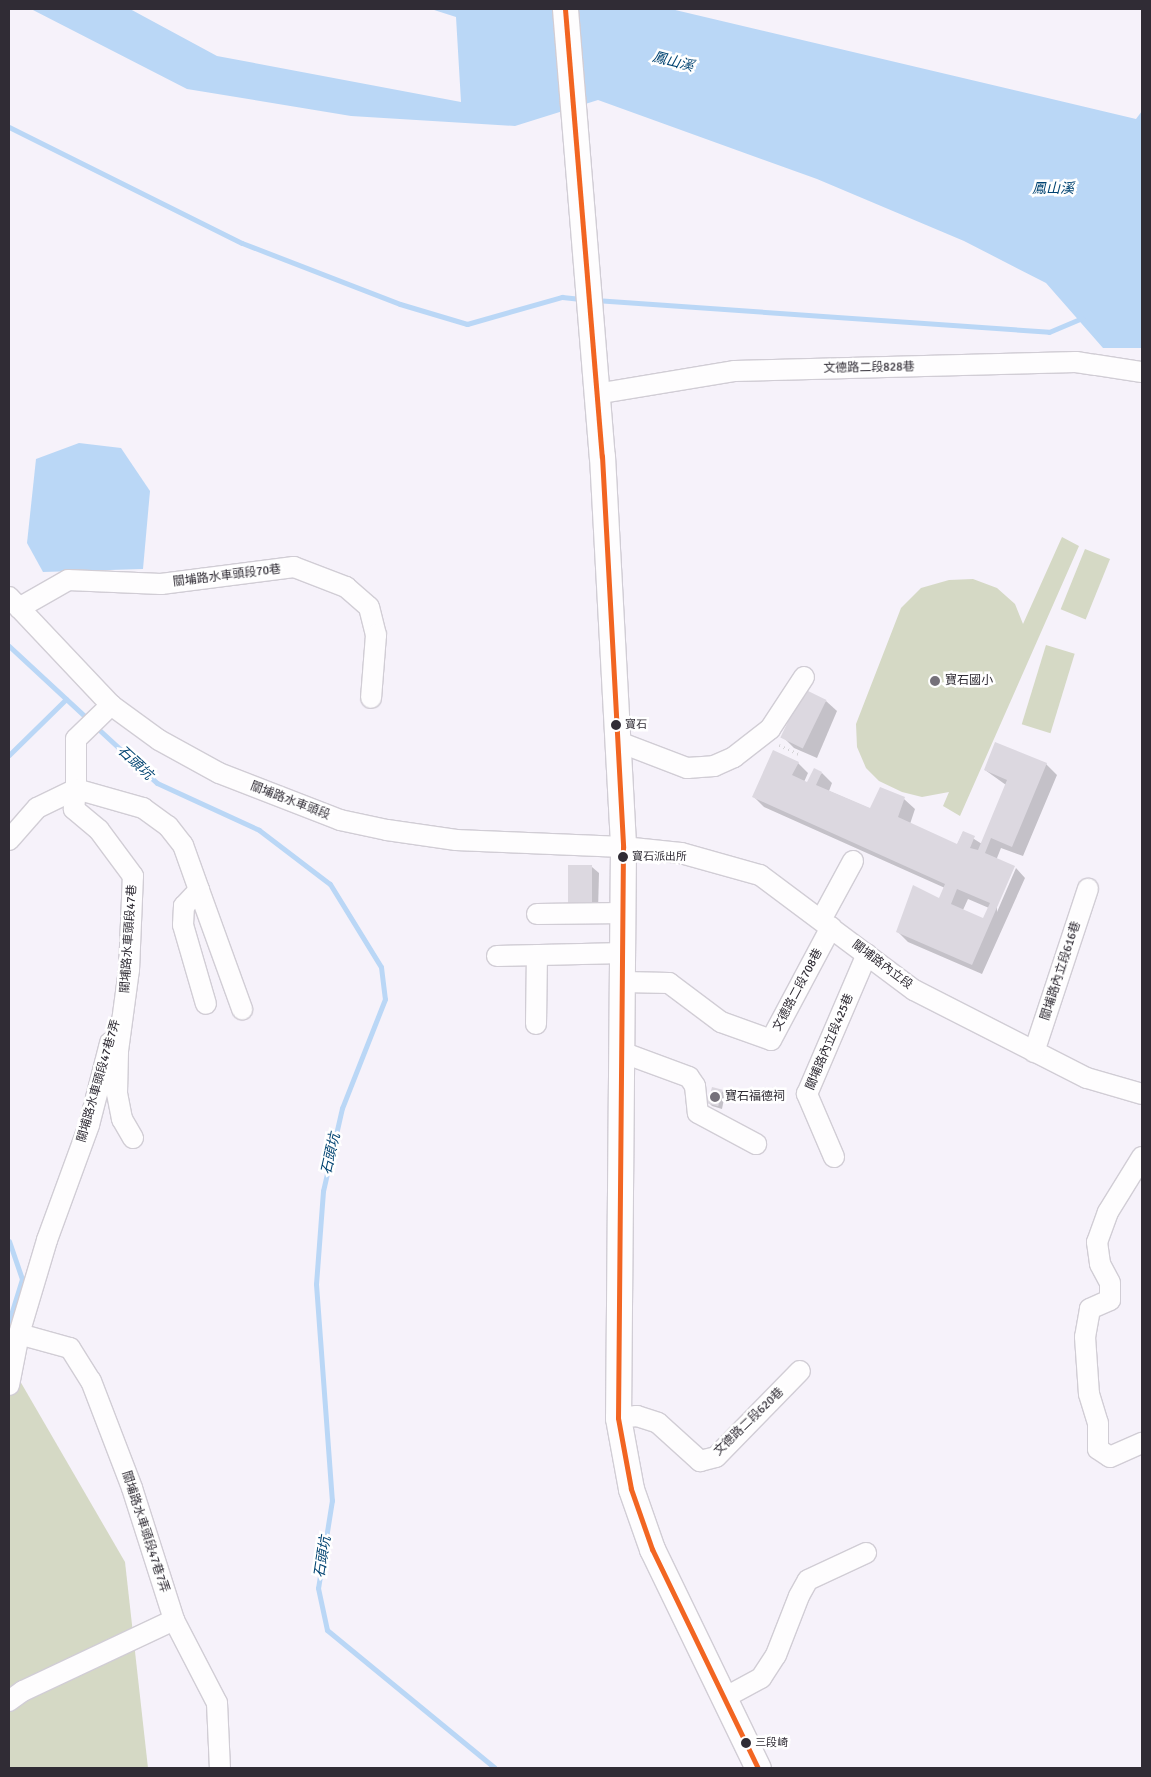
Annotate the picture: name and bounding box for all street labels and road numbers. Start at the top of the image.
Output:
street label: 文德路二段828巷 [823,360,915,376]
street label: 關埔路水車頭段70巷 [172,562,282,590]
street label: 關埔路水車頭段 [248,779,332,823]
street label: 關埔路水車頭段47巷 [118,884,140,994]
street label: 關埔路內立段616巷 [1038,920,1084,1022]
street label: 關埔路內立段 [849,938,915,992]
street label: 文德路二段708巷 [770,946,826,1034]
street label: 關埔路內立段425巷 [803,992,857,1092]
street label: 關埔路水車頭段47巷7弄 [75,1018,123,1144]
street label: 文德路二段620巷 [711,1385,787,1459]
street label: 關埔路水車頭段47巷7弄 [118,1469,172,1595]

